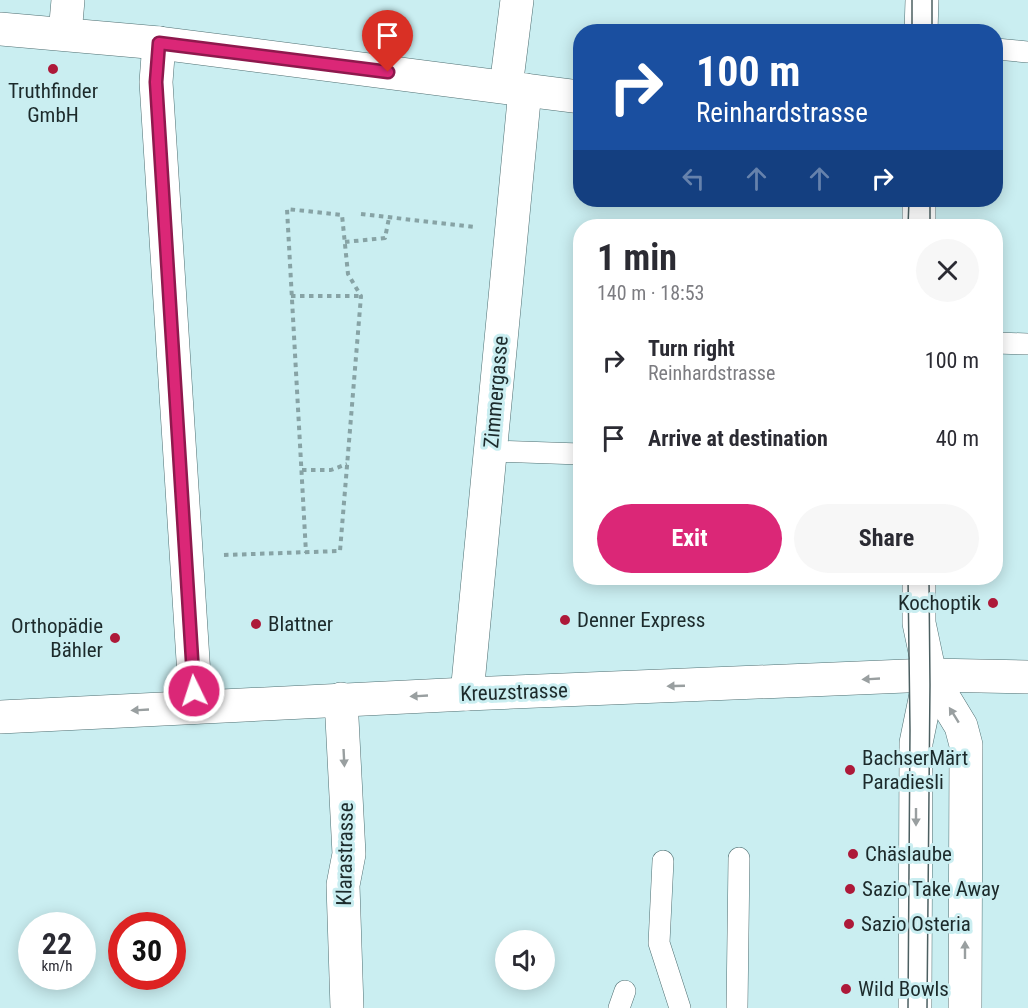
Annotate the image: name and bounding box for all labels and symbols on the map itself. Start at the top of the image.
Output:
pin [362,10,413,72]
marker: Truthfinder GmbH [46,62,60,76]
place label: Truthfinder GmbH [8,79,98,127]
street label: Zimmergasse [479,335,513,449]
place label: Kochoptik [898,591,982,615]
marker: Kochoptik [986,596,1000,610]
place label: Denner Express [577,608,705,632]
place label: Blattner [268,612,333,636]
marker: Denner Express [558,613,572,627]
place label: Orthopädie Bähler [11,614,103,662]
marker: Blattner [249,617,263,631]
marker: Orthopädie Bähler [108,631,122,645]
position arrow [162,659,226,723]
one-way arrow [862,674,881,683]
street label: Kreuzstrasse [460,678,568,706]
one-way arrow [667,681,686,691]
one-way arrow [409,691,428,700]
one-way arrow [130,705,149,714]
one-way arrow [949,707,960,723]
place label: BachserMärt Paradiesli [862,746,968,794]
one-way arrow [339,748,348,767]
marker: BachserMärt Paradiesli [843,763,857,777]
street label: Klarastrasse [332,802,358,906]
one-way arrow [911,807,921,826]
place label: Chäslaube [865,842,952,866]
marker: Chäslaube [846,847,860,861]
place label: Sazio Take Away [862,877,1000,901]
marker: Sazio Take Away [843,882,857,896]
speed limit sign: 30 [108,912,186,990]
place label: Sazio Osteria [861,912,971,936]
marker: Sazio Osteria [842,917,856,931]
one-way arrow [960,940,970,959]
place label: Wild Bowls [858,977,949,1001]
marker: Wild Bowls [839,982,853,996]

